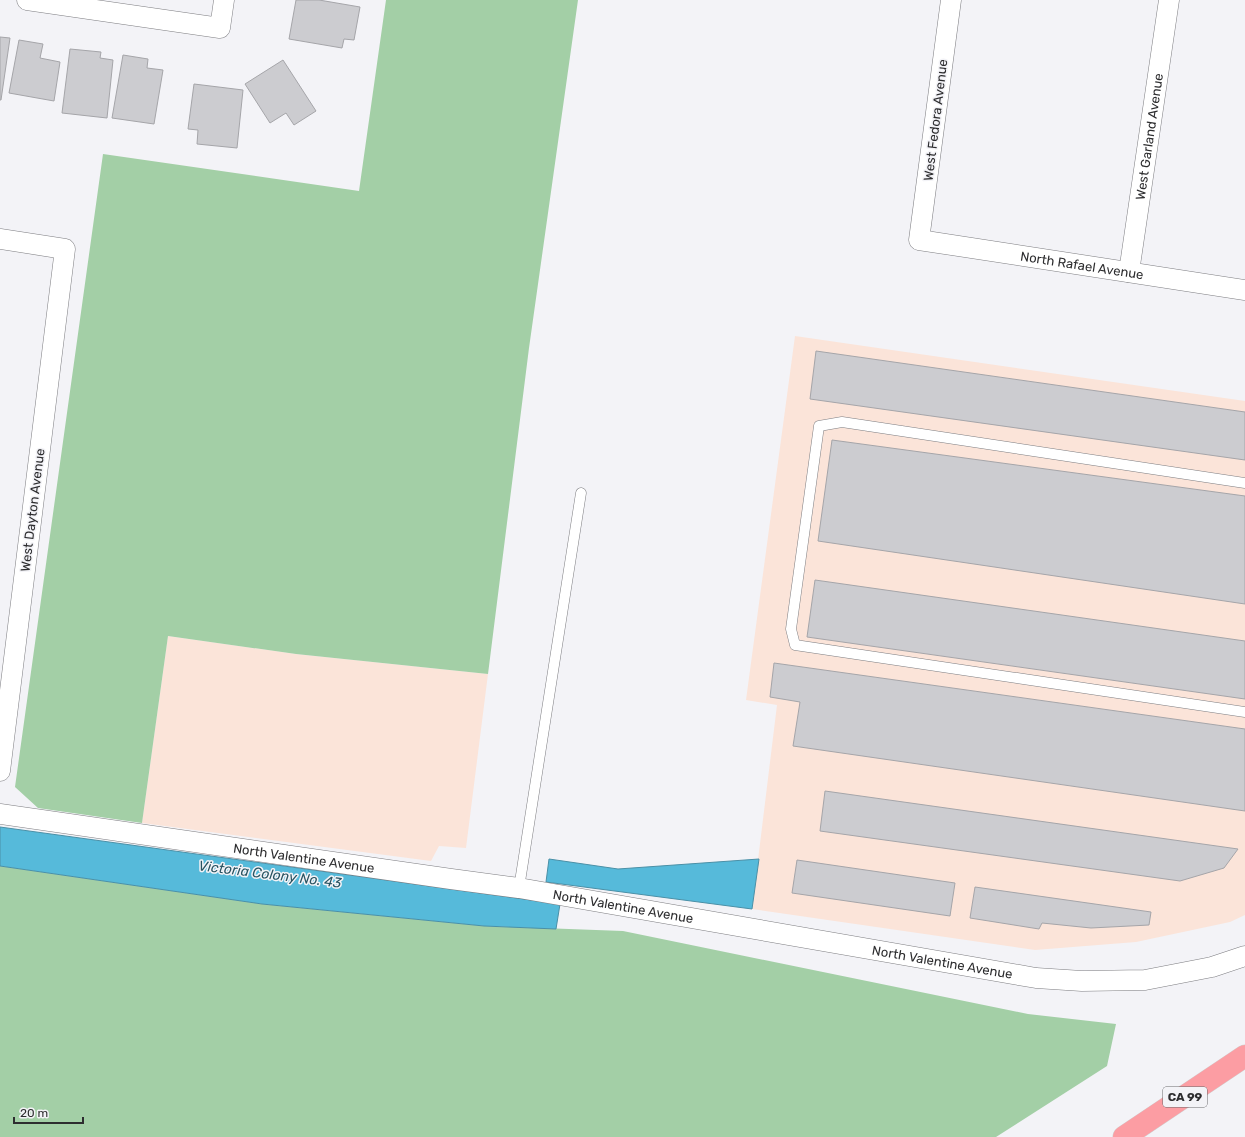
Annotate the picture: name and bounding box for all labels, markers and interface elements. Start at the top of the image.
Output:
street label: West Fedora Avenue [921,58,950,182]
street label: West Garland Avenue [1133,72,1166,201]
street label: North Rafael Avenue [1019,249,1144,282]
street label: West Dayton Avenue [17,447,48,573]
street label: North Valentine Avenue [232,841,375,876]
water label: Victoria Colony No. 43 [198,857,343,892]
street label: North Valentine Avenue [552,887,695,926]
street label: North Valentine Avenue [871,943,1014,982]
road number: CA 99 [1163,1087,1207,1107]
scale bar [14,1099,83,1125]
text: 20 m [20,1106,48,1120]

